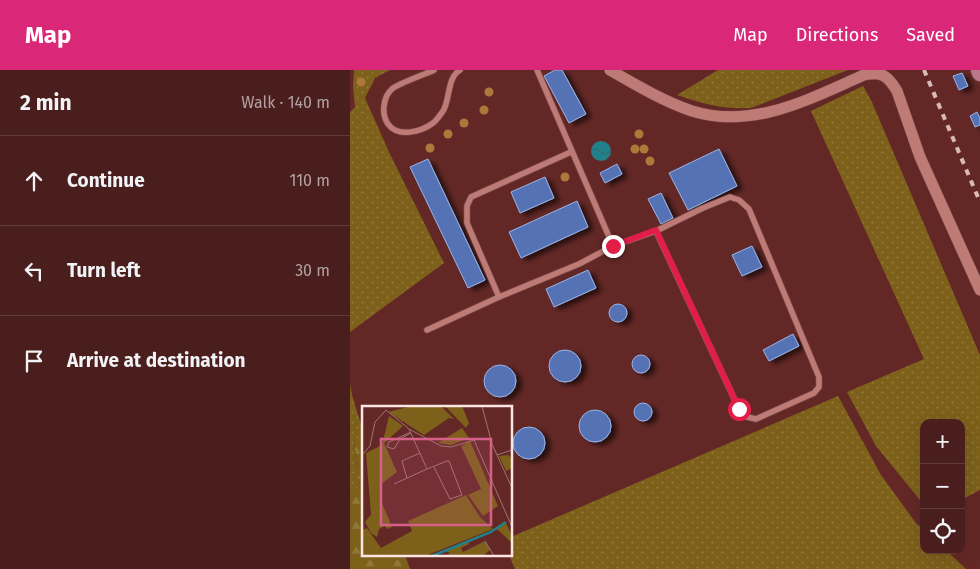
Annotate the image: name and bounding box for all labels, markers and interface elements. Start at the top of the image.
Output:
text: Map [25,21,71,49]
text: Map [733,24,768,46]
text: Directions [796,24,878,46]
text: Saved [906,24,955,46]
text: 2 min [20,90,72,116]
text: Walk · 140 m [241,93,330,112]
icon: ahead [20,167,48,195]
text: Continue [67,169,145,192]
text: 110 m [289,171,330,190]
route end [602,235,625,258]
icon: left [20,257,48,285]
text: Turn left [67,259,141,282]
text: 30 m [295,261,330,280]
icon: arrive [20,347,48,375]
text: Arrive at destination [67,349,246,372]
route start [728,398,751,421]
inset map [362,406,512,556]
map controls [920,419,965,554]
button: + [920,419,965,464]
button: − [920,464,965,509]
button: locate [920,509,965,554]

